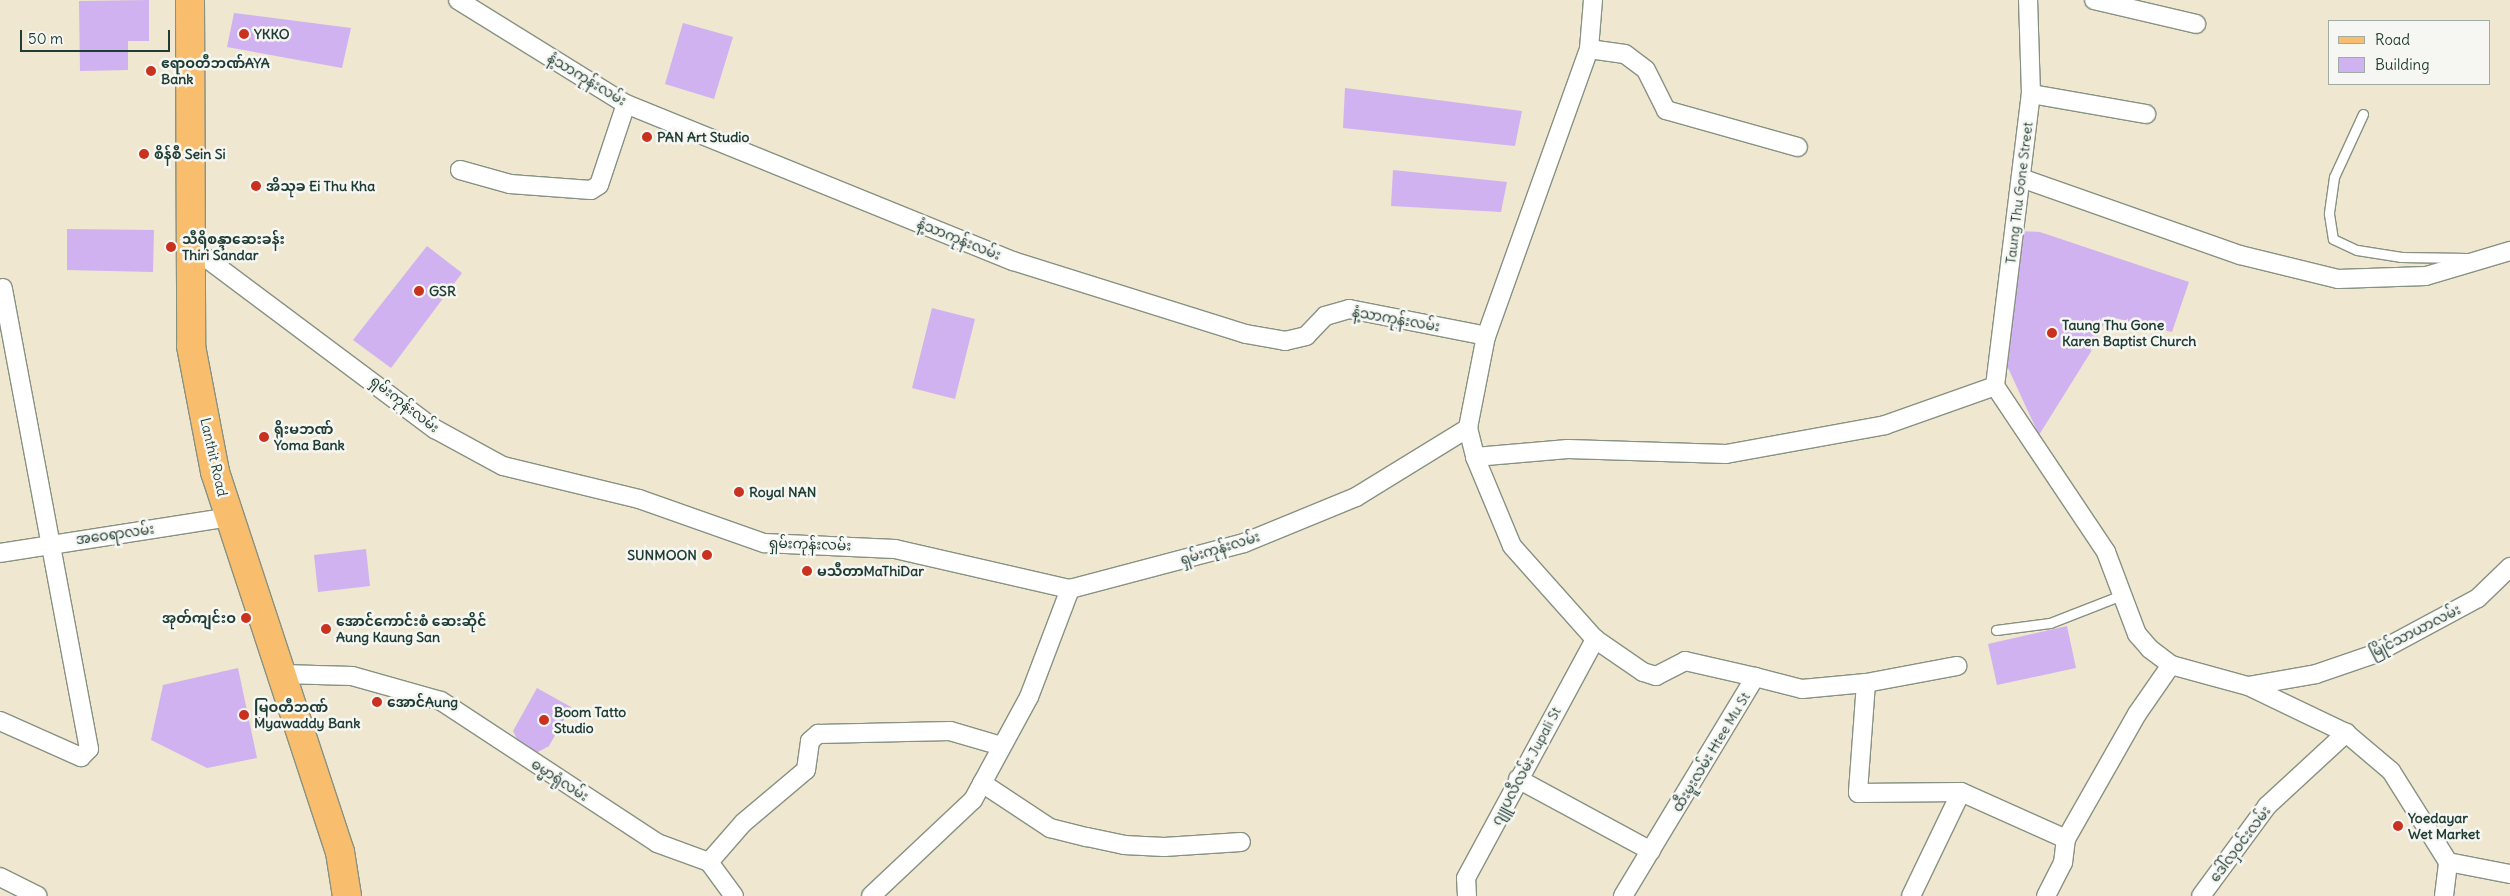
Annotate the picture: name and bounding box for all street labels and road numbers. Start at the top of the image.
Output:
street label: နံ့သာကုန်းလမ်း [545,49,629,109]
street label: Taung Thu Gone Street [2002,121,2036,265]
street label: နံ့သာကုန်းလမ်း [915,215,1003,263]
street label: နံ့သာကုန်းလမ်း [1351,303,1441,335]
street label: ရှမ်းကုန်းလမ်း [367,372,443,436]
street label: Lanthit Road [197,416,231,498]
street label: အဝေရာလမ်း [75,520,155,548]
street label: ရှမ်းကုန်းလမ်း [1178,528,1262,568]
street label: ရှမ်းကုန်းလမ်း [769,534,851,554]
street label: မြိုင်သာယာလမ်း [2367,601,2463,661]
street label: ထီးမူးလမ်း Htee Mu St [1669,689,1753,815]
street label: ဂျူပလီလမ်း Jupali St [1488,704,1564,828]
street label: ဓမ္မာရုံလမ်း [528,755,592,805]
street label: ဒေါ်လှဝင်းလမ်း [2206,803,2274,885]

